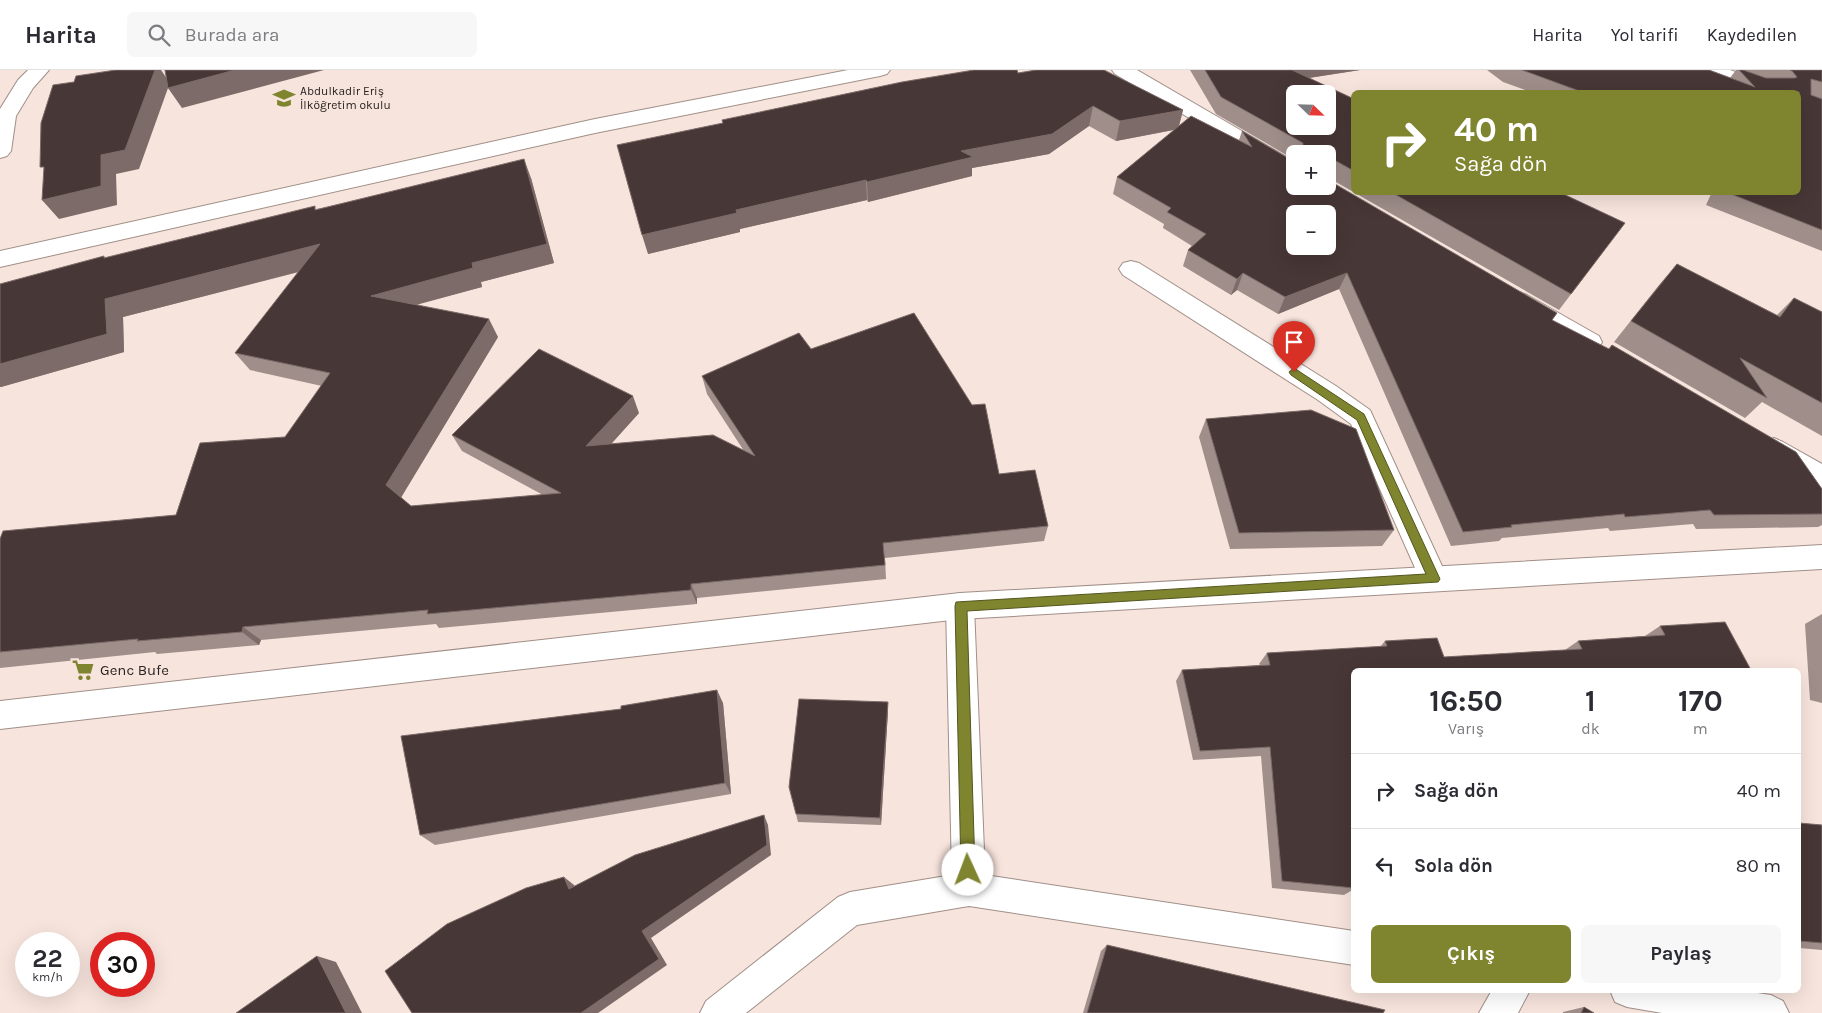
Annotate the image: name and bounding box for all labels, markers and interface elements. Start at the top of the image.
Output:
search box [127,12,477,57]
text: Harita [25,21,97,49]
icon: search [145,21,173,49]
text: Burada ara [185,24,279,46]
text: Harita [1532,24,1583,46]
text: Yol tarifi [1611,24,1679,46]
text: Kaydedilen [1707,24,1797,46]
place label: Abdulkadir Eriş İlköğretim okulu [300,84,391,112]
school or university icon: Abdulkadir Eriş İlköğretim okulu [271,85,297,111]
north arrow [1286,85,1336,135]
map controls [1286,85,1336,255]
text: 40 m [1454,109,1539,150]
icon: right [1371,110,1436,175]
button: + [1286,145,1336,195]
text: Sağa dön [1454,151,1548,177]
button: − [1286,205,1336,255]
pin [1273,321,1315,372]
icon: arrive [1280,328,1308,356]
supermarket icon: Genc Bufe [70,657,96,683]
place label: Genc Bufe [100,661,169,679]
text: 16:50 [1429,683,1503,719]
text: 1 [1585,683,1596,719]
text: 170 [1678,683,1723,719]
text: Varış [1448,719,1484,738]
text: dk [1581,719,1600,738]
text: m [1693,719,1708,738]
icon: right [1371,777,1399,805]
text: Sağa dön [1414,780,1498,802]
text: 40 m [1737,780,1781,802]
position arrow [941,843,993,895]
icon: left [1371,852,1399,880]
text: Sola dön [1414,855,1493,877]
text: 80 m [1736,855,1781,877]
button: Çıkış [1371,925,1571,983]
button: Paylaş [1581,925,1781,983]
speed limit sign: 30 [90,932,155,997]
text: 22 [32,944,63,973]
text: km/h [32,970,63,984]

